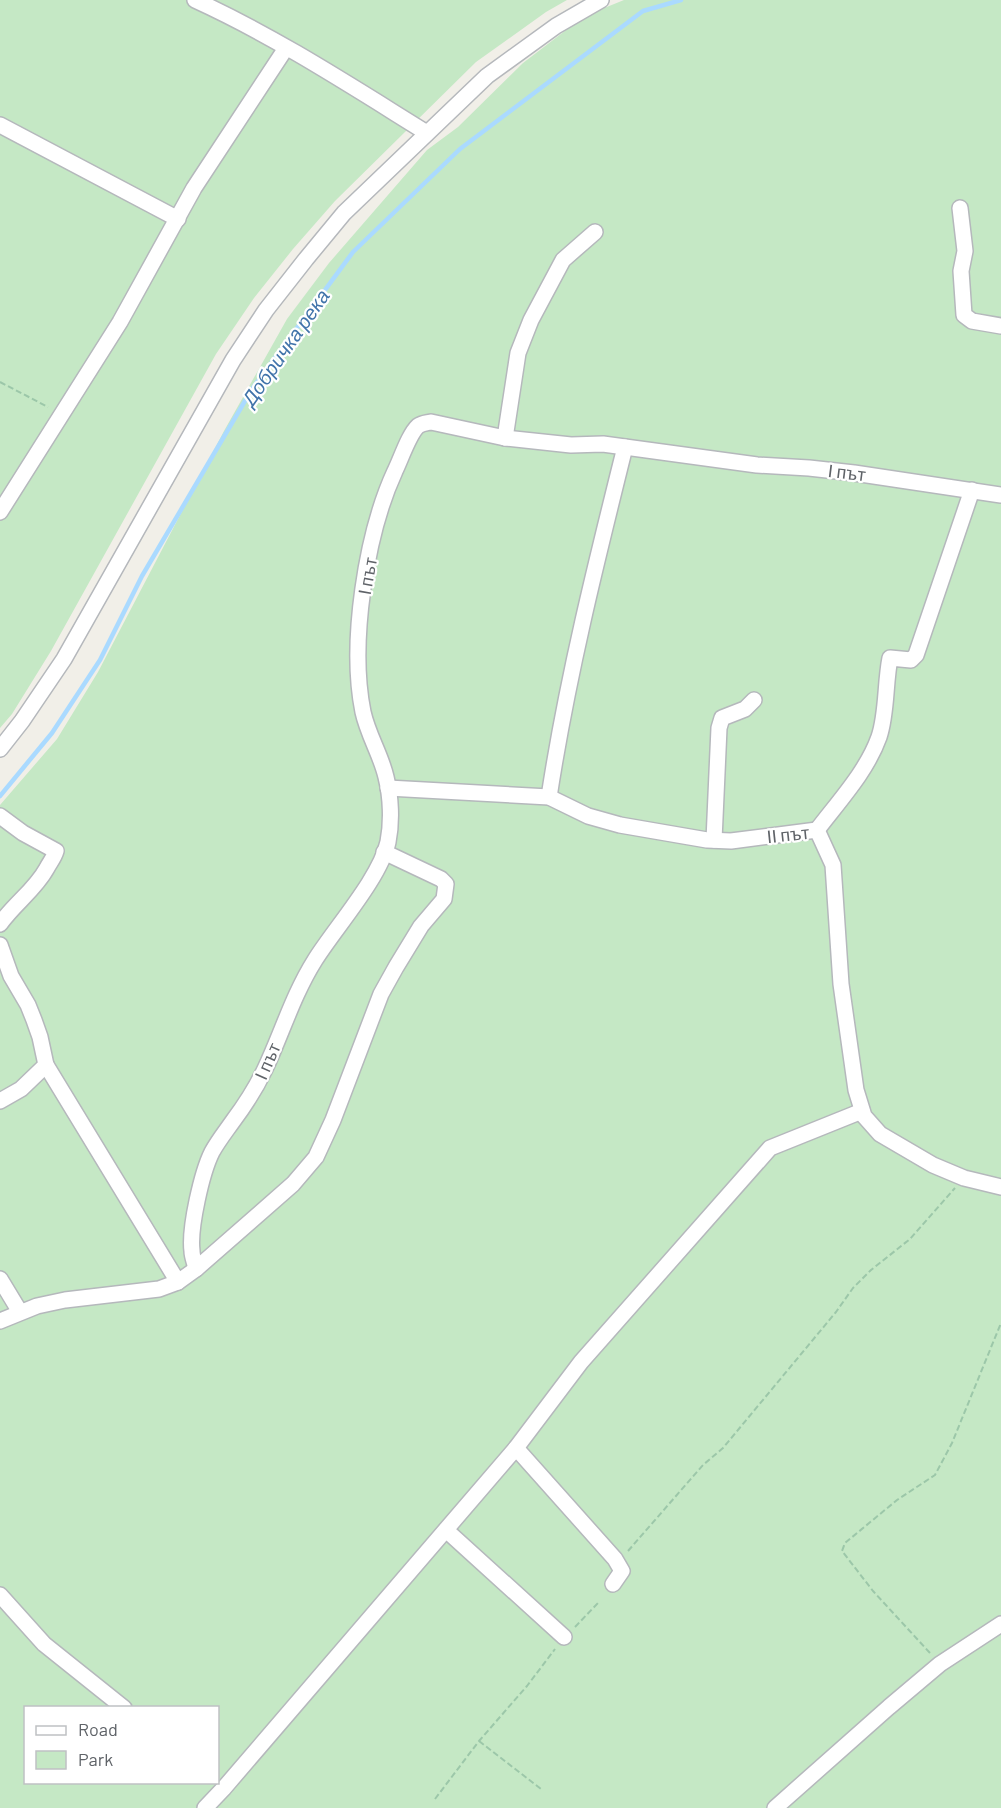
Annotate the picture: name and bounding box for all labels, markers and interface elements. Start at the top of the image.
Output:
water label: Добричка река [235,284,334,411]
street label: І път [827,459,867,485]
street label: І път [353,555,381,597]
street label: ІІ път [766,821,810,847]
street label: І път [249,1039,285,1083]
legend [24,1706,219,1784]
text: Road [78,1718,118,1740]
text: Park [78,1748,113,1770]

